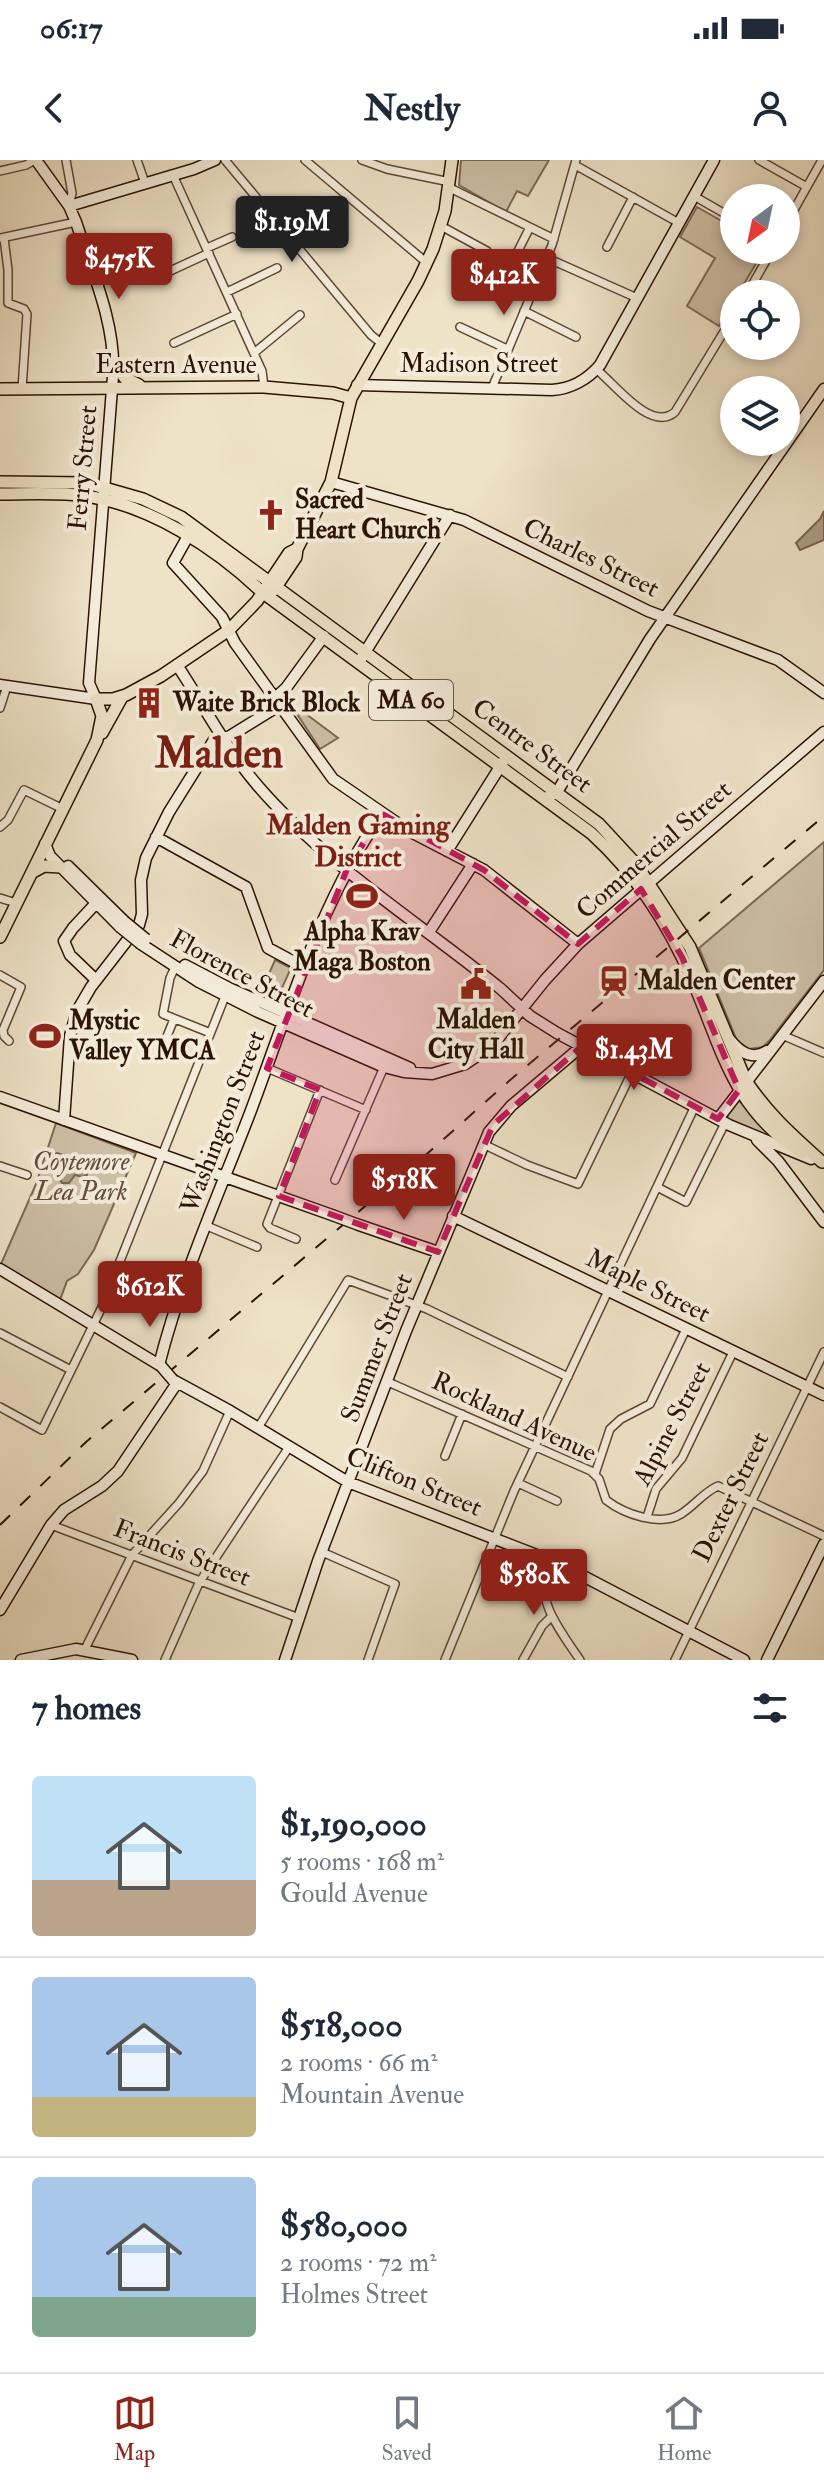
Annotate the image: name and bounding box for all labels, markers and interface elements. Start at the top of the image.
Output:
text: 06:17 [40,10,102,47]
icon: back [32,86,76,130]
text: Nestly [364,86,460,131]
icon: person [748,86,792,130]
north arrow [720,184,800,264]
map controls [720,184,800,456]
pin: $1.19M [227,196,357,264]
text: $1.19M [254,206,330,238]
pin: $475K [63,233,175,301]
text: $475K [84,243,154,275]
pin: $412K [448,249,560,317]
text: $412K [469,259,539,291]
button: locate [720,280,800,360]
street label: Madison Street [400,348,558,380]
street label: Eastern Avenue [95,349,257,381]
button: layers [720,376,800,456]
street label: Ferry Street [62,404,104,532]
place label: Sacred Heart Church [295,484,441,546]
church icon: Sacred Heart Church [254,498,288,532]
street label: Charles Street [518,511,664,605]
road number: MA 60 [369,680,453,720]
building icon: Waite Brick Block [132,686,166,720]
place label: Waite Brick Block [172,687,361,719]
street label: Centre Street [466,692,598,800]
district label: Malden [154,728,283,780]
street label: Commercial Street [570,774,738,926]
district label: Malden Gaming District [265,808,451,875]
sports icon: Alpha Krav Maga Boston [345,879,379,913]
place label: Alpha Krav Maga Boston [292,916,431,979]
street label: Florence Street [164,923,320,1025]
station icon: Malden Center [597,964,631,998]
place label: Malden Center [637,965,795,997]
public building icon: Malden City Hall [459,967,493,1001]
place label: Malden City Hall [428,1004,524,1067]
place label: Mystic Valley YMCA [68,1005,216,1068]
sports icon: Mystic Valley YMCA [28,1019,62,1053]
pin: $1.43M [569,1024,699,1092]
street label: Washington Street [173,1026,272,1219]
text: $1.43M [595,1034,673,1066]
park label: Coytemore Lea Park [33,1146,130,1208]
pin: $518K [348,1154,460,1222]
text: $518K [371,1164,437,1196]
street label: Maple Street [580,1242,715,1331]
pin: $612K [94,1261,206,1329]
street label: Summer Street [334,1269,420,1427]
text: $612K [116,1271,184,1303]
street label: Alpine Street [626,1357,719,1493]
street label: Rockland Avenue [427,1365,602,1469]
street label: Dexter Street [686,1427,776,1567]
street label: Clifton Street [341,1440,487,1524]
street label: Francis Street [109,1512,255,1594]
pin: $580K [478,1549,590,1617]
text: $580K [499,1559,569,1591]
icon: filters [748,1686,792,1730]
text: 7 homes [32,1687,141,1730]
text: $1,190,000 [280,1803,427,1846]
icon: home [96,1808,192,1904]
text: 5 rooms · 168 m² [280,1846,444,1878]
text: Gould Avenue [280,1878,428,1910]
text: $518,000 [280,2004,403,2047]
icon: home [96,2009,192,2105]
text: 2 rooms · 66 m² [280,2047,438,2079]
text: Mountain Avenue [280,2079,464,2111]
text: $580,000 [280,2204,408,2247]
icon: home [96,2209,192,2305]
text: 2 rooms · 72 m² [280,2247,437,2279]
text: Holmes Street [280,2279,428,2311]
tab: Map [113,2391,157,2467]
tab: Saved [382,2391,432,2467]
tab: Home [657,2391,711,2467]

